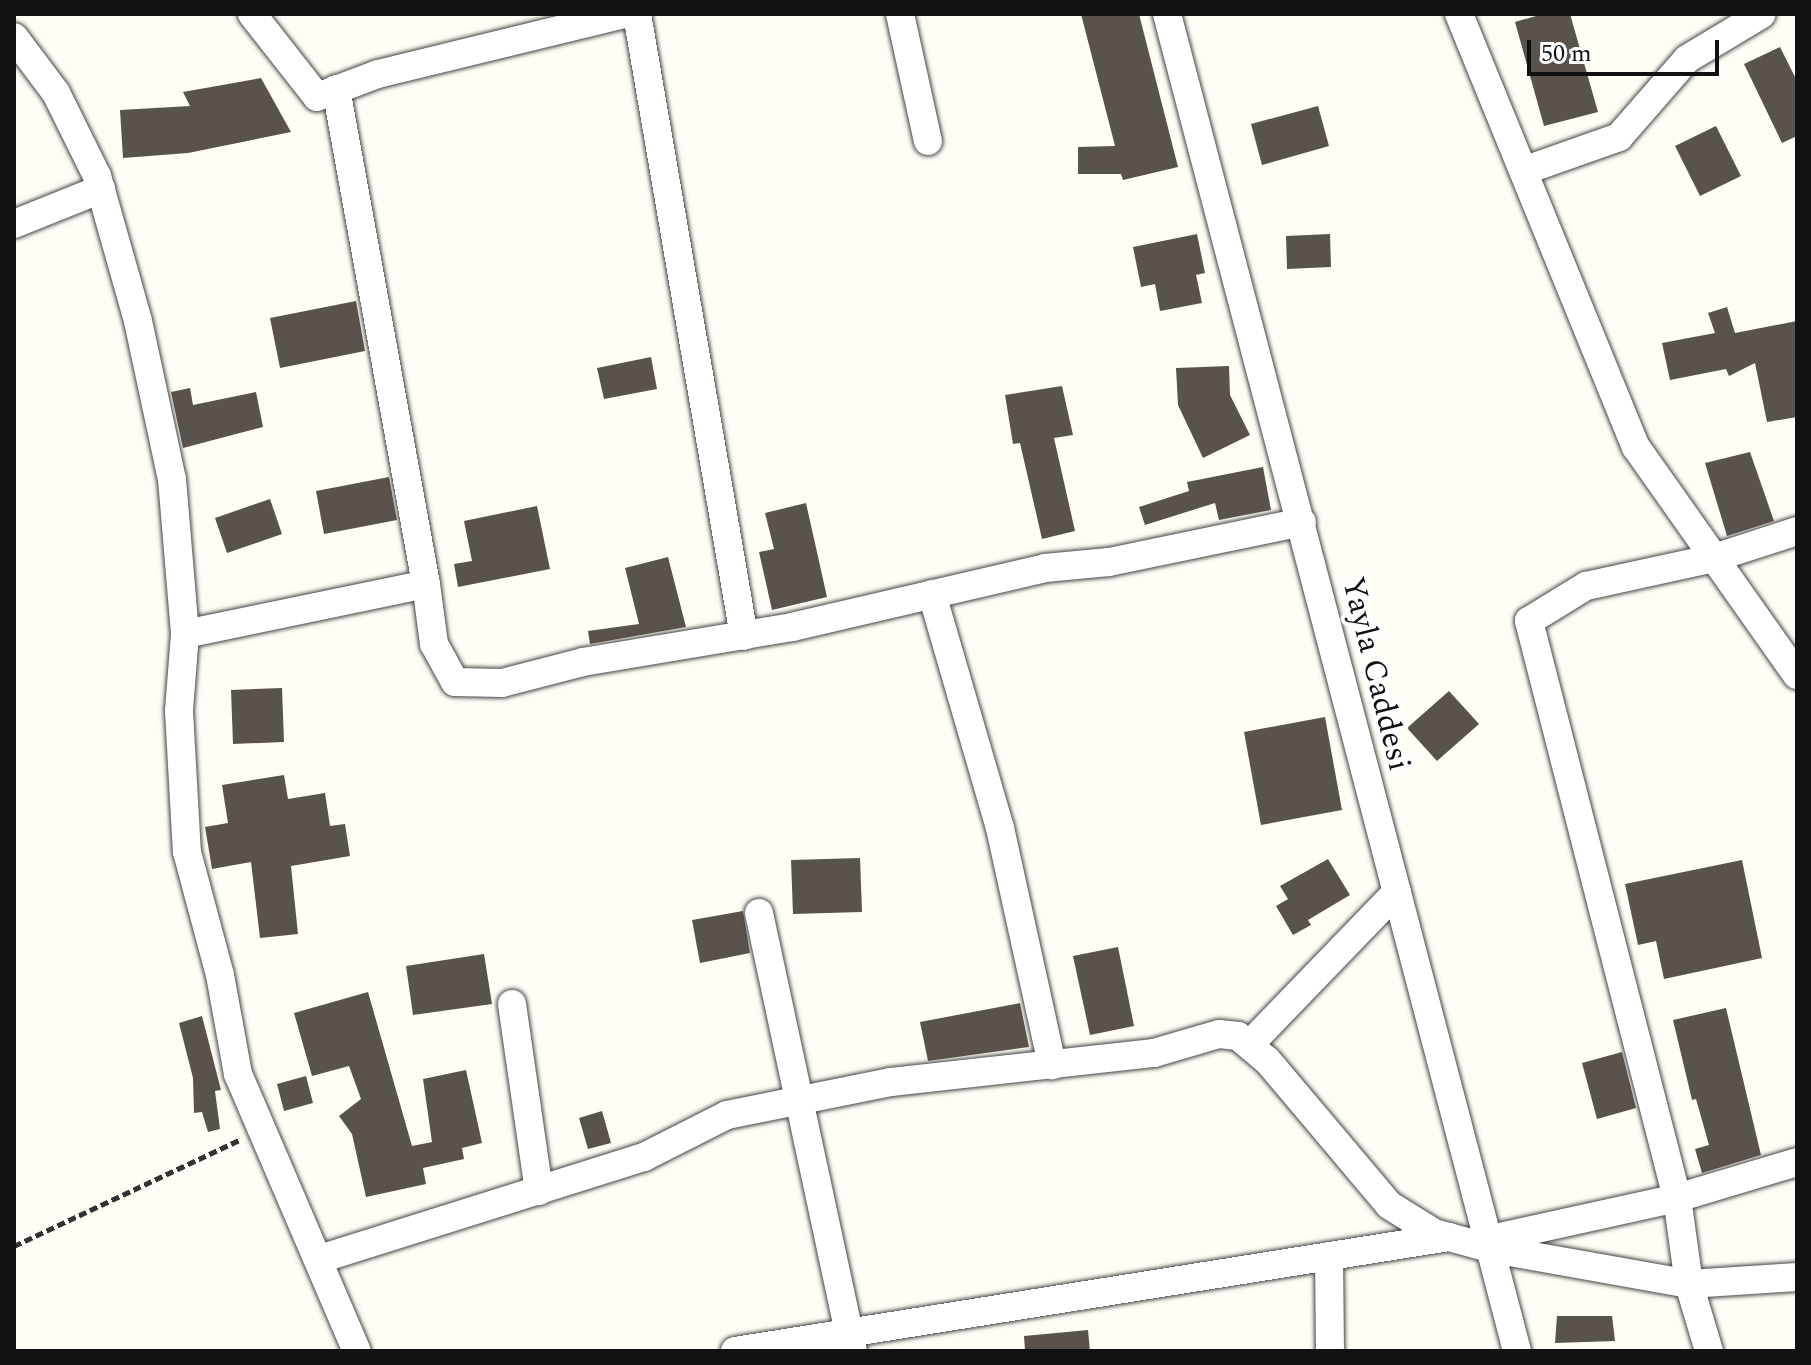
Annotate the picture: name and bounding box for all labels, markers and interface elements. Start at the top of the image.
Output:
scale bar [1531,24,1723,74]
text: 50 m [1541,36,1592,72]
street label: Yayla Caddesi [1332,573,1418,775]

